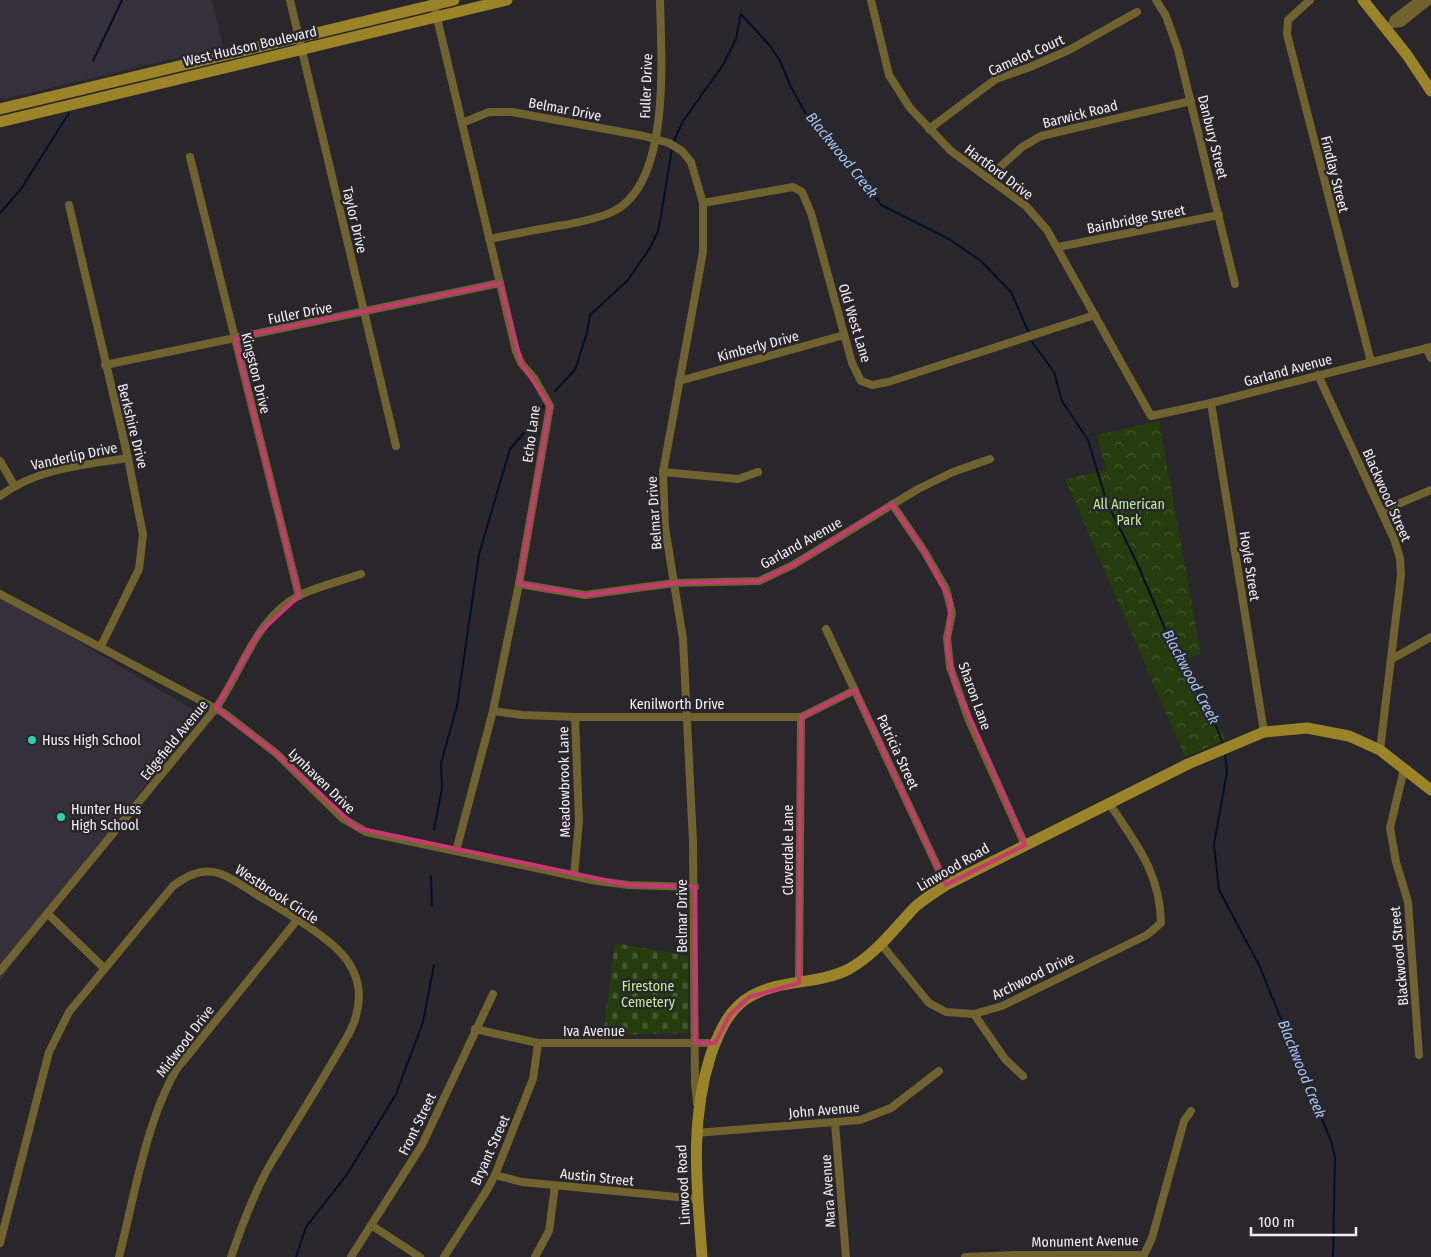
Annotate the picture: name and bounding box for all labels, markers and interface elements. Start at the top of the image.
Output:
street label: West Hudson Boulevard [182,23,318,70]
street label: Camelot Court [986,31,1067,80]
street label: Fuller Drive [637,53,656,119]
street label: Danbury Street [1194,93,1231,181]
street label: Belmar Drive [527,94,603,125]
street label: Barwick Road [1041,97,1120,132]
water label: Blackwood Creek [802,109,882,202]
street label: Findlay Street [1317,134,1352,215]
street label: Hartford Drive [961,141,1036,204]
street label: Taylor Drive [339,185,370,255]
street label: Bainbridge Street [1085,202,1187,237]
street label: Old West Lane [834,282,875,365]
street label: Fuller Drive [267,299,334,328]
street label: Kimberly Drive [716,327,801,366]
street label: Kingston Drive [237,331,274,415]
street label: Garland Avenue [1242,351,1334,390]
street label: Berkshire Drive [114,382,151,471]
street label: Echo Lane [519,404,544,464]
street label: Vanderlip Drive [29,439,119,474]
street label: Blackwood Street [1358,446,1415,545]
street label: Belmar Drive [643,476,666,550]
park label: All American Park [1093,496,1165,529]
street label: Garland Avenue [758,514,845,573]
street label: Hoyle Street [1236,530,1263,603]
water label: Blackwood Creek [1159,627,1224,728]
street label: Sharon Lane [954,660,995,732]
street label: Kenilworth Drive [629,696,725,713]
street label: Edgefield Avenue [137,697,212,784]
street label: Patricia Street [873,712,922,793]
street label: Meadowbrook Lane [555,726,574,838]
place label: Huss High School [42,732,141,749]
marker: Huss High School [26,734,38,746]
street label: Lynhaven Drive [285,745,359,818]
place label: Hunter Huss High School [71,801,141,834]
street label: Cloverdale Lane [780,805,797,895]
marker: Hunter Huss High School [55,811,67,823]
street label: Linwood Road [914,840,992,895]
street label: Westbrook Circle [232,861,322,928]
street label: Belmar Drive [674,879,691,953]
street label: Blackwood Street [1387,905,1412,1006]
street label: Archwood Drive [989,949,1077,1004]
park label: Firestone Cemetery [621,978,676,1011]
street label: Midwood Drive [153,1002,218,1080]
water label: Blackwood Creek [1274,1017,1330,1121]
street label: Iva Avenue [563,1023,625,1040]
street label: Front Street [395,1090,440,1158]
street label: John Avenue [788,1099,860,1122]
street label: Bryant Street [467,1112,514,1188]
street label: Linwood Road [673,1144,694,1226]
street label: Mara Avenue [817,1154,840,1228]
street label: Austin Street [559,1165,635,1190]
scale bar [1251,1204,1356,1236]
text: 100 m [1258,1213,1295,1231]
street label: Monument Avenue [1031,1232,1139,1251]

